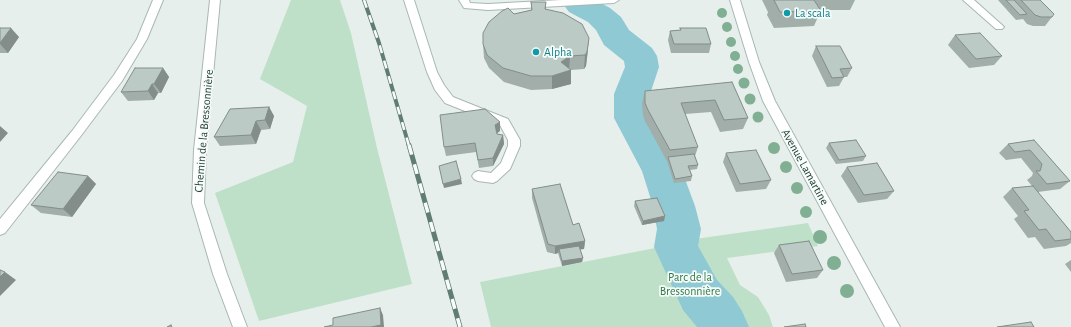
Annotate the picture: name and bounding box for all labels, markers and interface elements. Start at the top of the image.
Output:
place label: La scala [795,6,831,20]
marker: La scala [782,8,792,18]
place label: Alpha [544,45,572,59]
marker: Alpha [531,47,541,57]
street label: Chemin de la Bressonnière [191,69,217,193]
street label: Avenue Lamartine [778,126,832,208]
park label: Parc de la Bressonnière [660,270,720,298]

